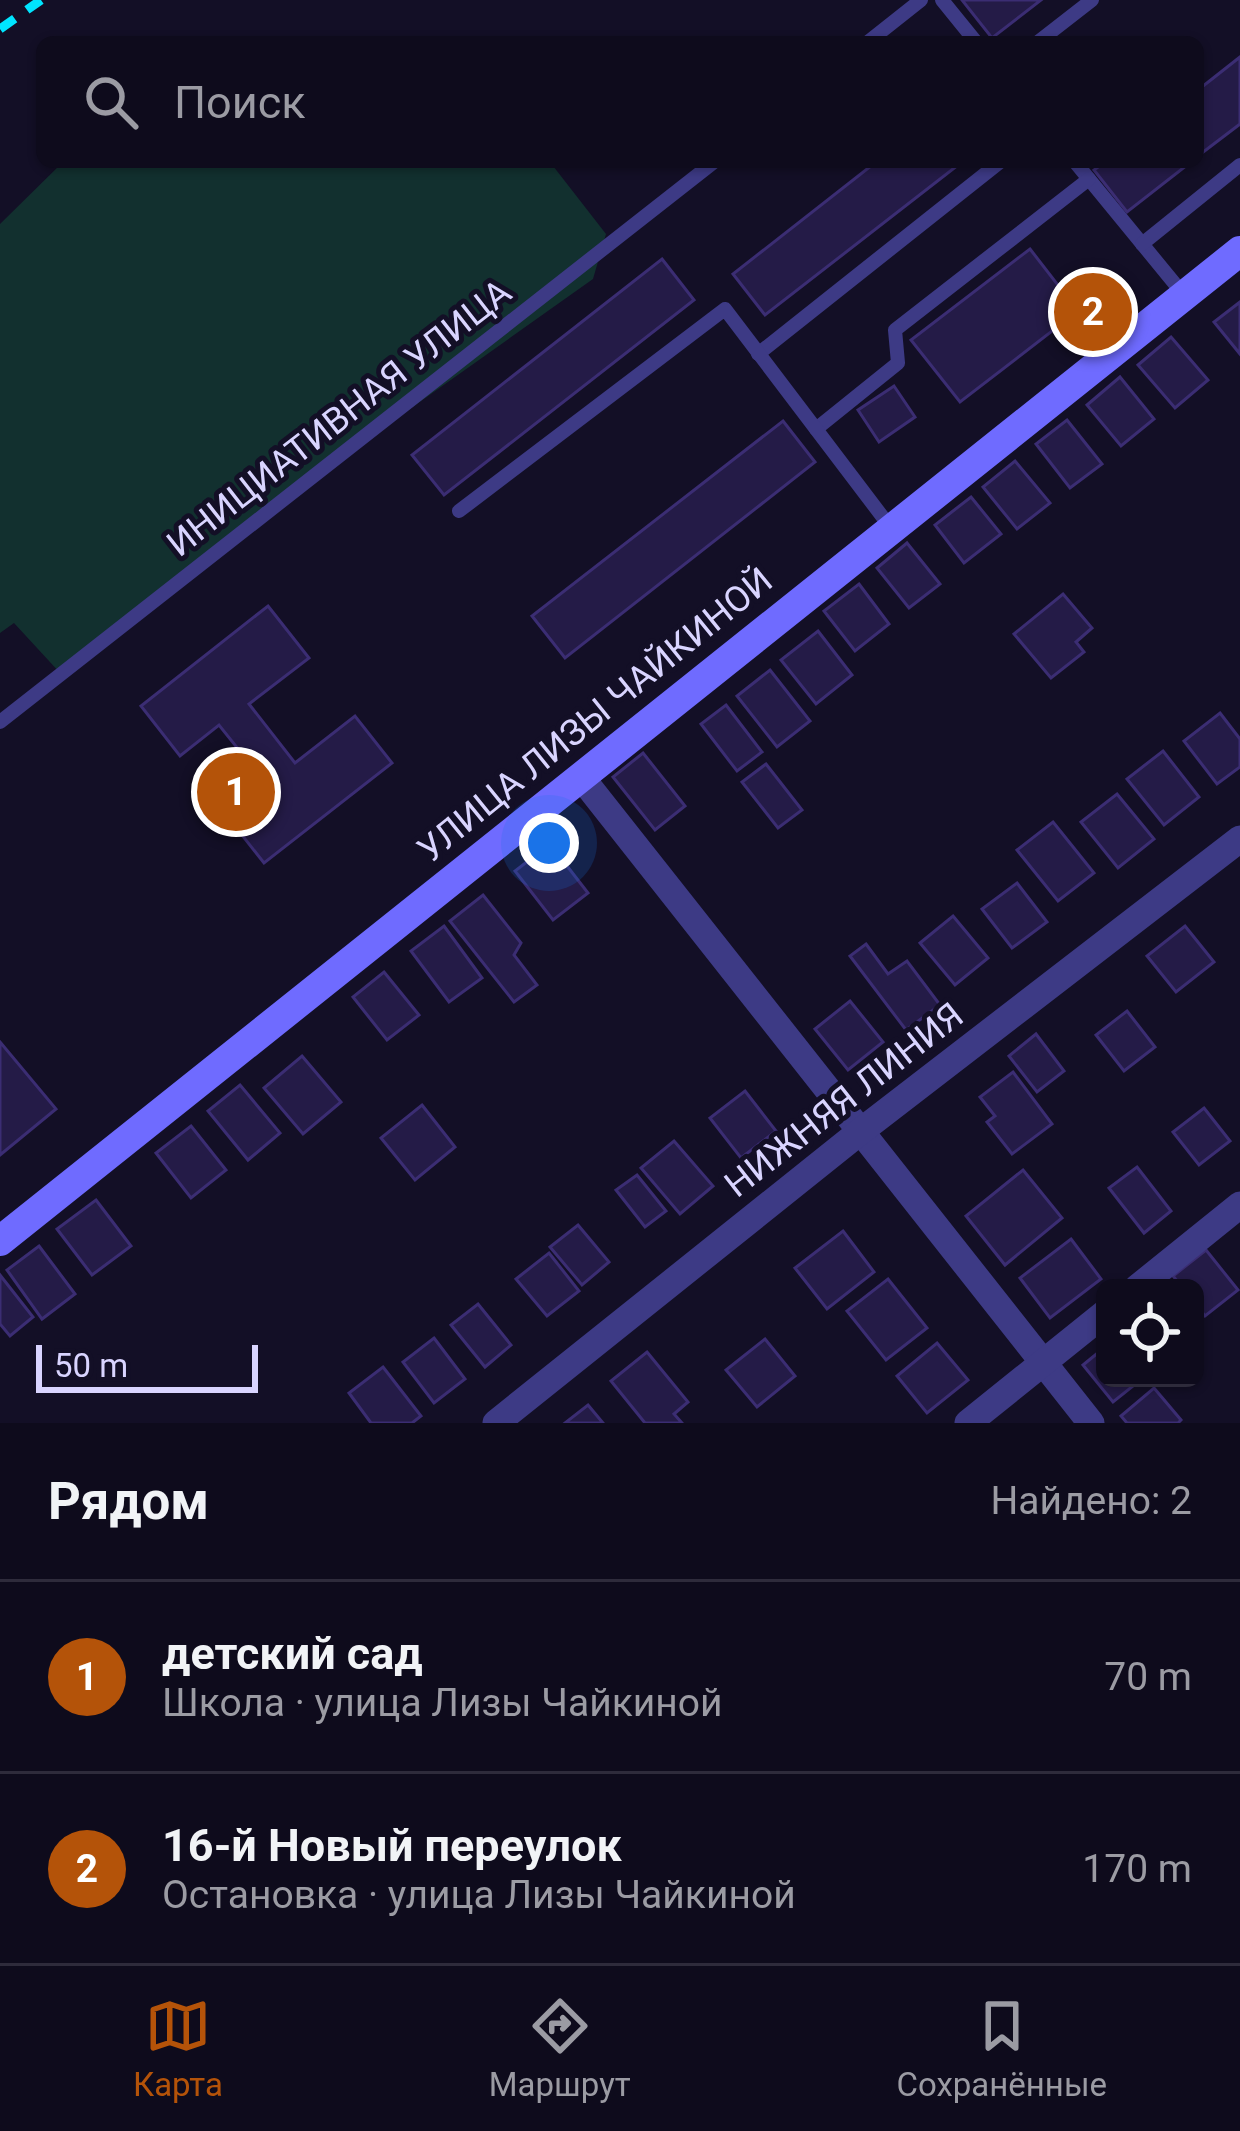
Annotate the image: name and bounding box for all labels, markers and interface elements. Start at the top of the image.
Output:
search box [36,36,1204,168]
icon: search [78,69,144,135]
text: Поиск [174,76,306,129]
pin: 2 [1054,267,1132,357]
street label: ИНИЦИАТИВНАЯ УЛИЦА [159,270,520,565]
street label: УЛИЦА ЛИЗЫ ЧАЙКИНОЙ [409,559,781,871]
pin: 1 [197,747,275,837]
your location [519,813,579,873]
street label: НИЖНЯЯ ЛИНИЯ [717,994,971,1206]
map controls [1096,1279,1204,1387]
button: locate [1096,1279,1204,1387]
scale bar [36,1339,258,1392]
text: 50 m [54,1346,128,1385]
text: Рядом [48,1472,209,1531]
text: Найдено: 2 [990,1478,1192,1524]
text: детский сад [162,1627,423,1680]
text: 1 [76,1654,98,1700]
text: 70 m [1104,1654,1192,1700]
text: Школа · улица Лизы Чайкиной [162,1680,722,1726]
text: 16-й Новый переулок [162,1819,622,1872]
text: 2 [76,1846,98,1892]
text: 170 m [1082,1846,1192,1892]
text: Остановка · улица Лизы Чайкиной [162,1872,796,1918]
tab: Карта [133,1993,223,2104]
tab: Маршрут [489,1993,631,2104]
tab: Сохранённые [897,1993,1107,2104]

